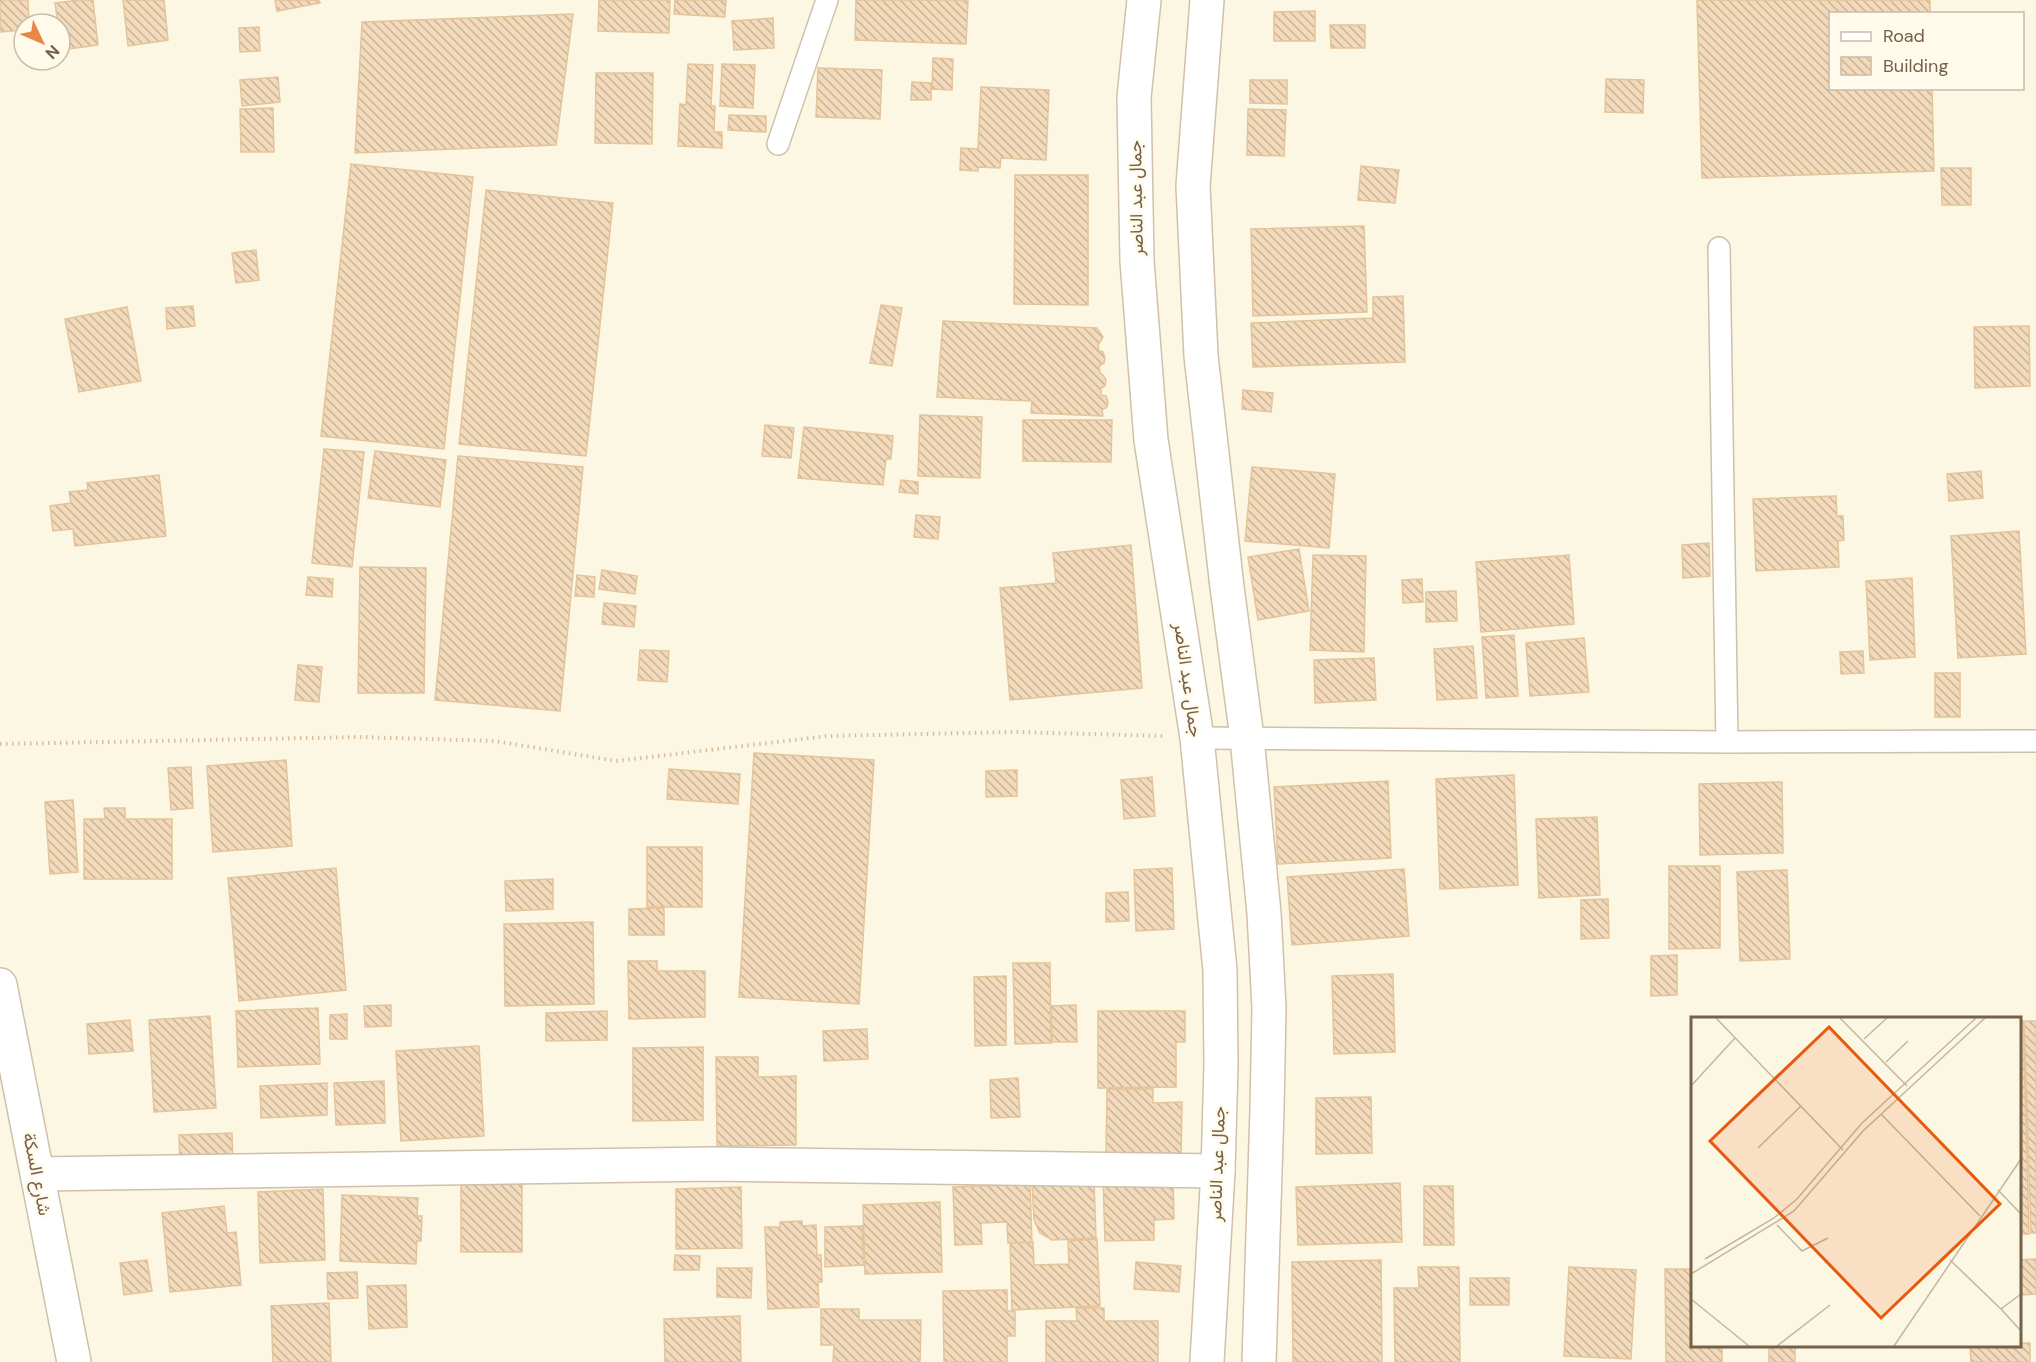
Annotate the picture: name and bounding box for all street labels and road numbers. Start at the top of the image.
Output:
street label: جمال عبد الناصر [1123,140,1149,257]
street label: جمال عبد الناصر [1168,620,1208,739]
street label: جمال عبد الناصر [1203,1106,1231,1223]
street label: شارع السكة [17,1130,57,1218]

